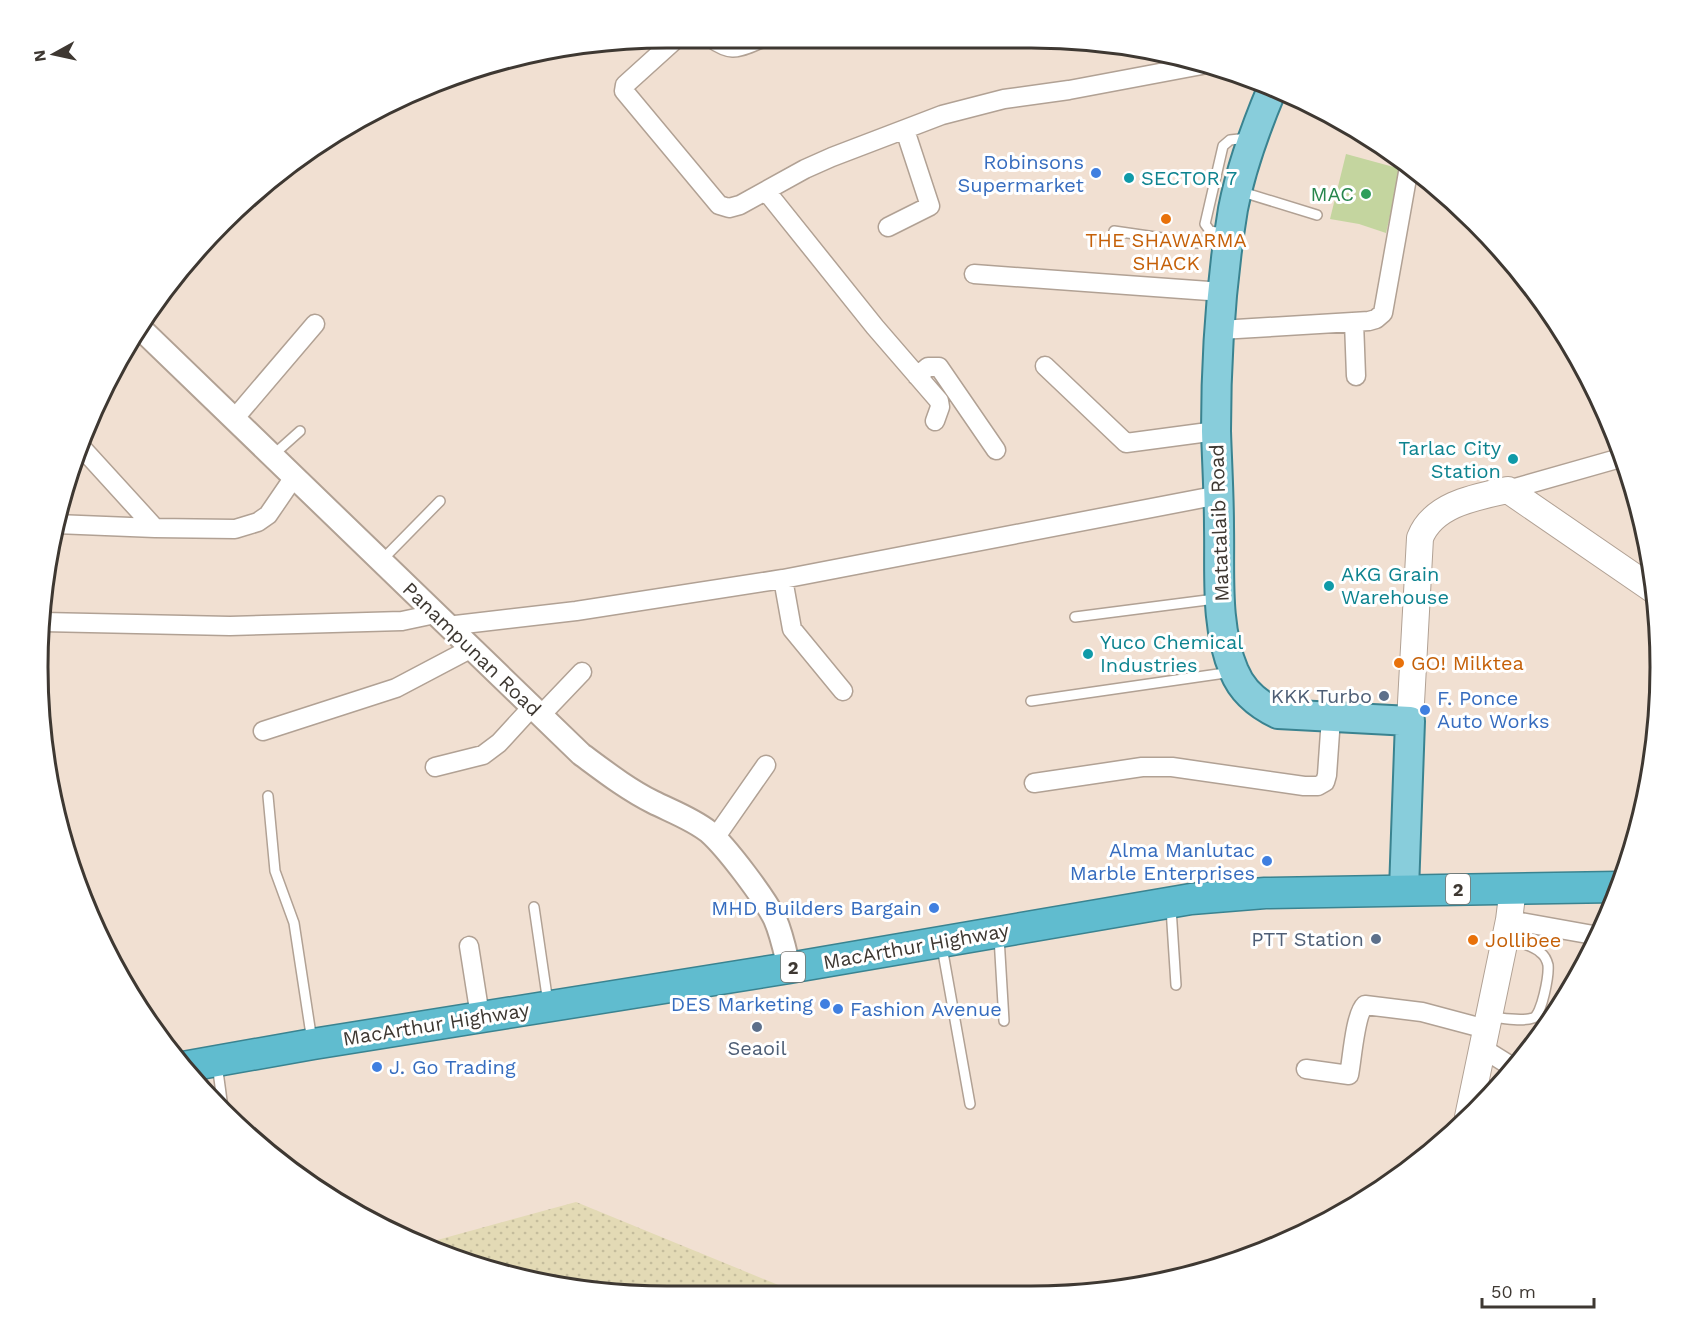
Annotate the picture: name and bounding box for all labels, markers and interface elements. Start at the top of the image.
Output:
north arrow [24,24,84,84]
text: N [29,49,50,63]
place label: Robinsons Supermarket [958,150,1085,197]
marker: Robinsons Supermarket [1089,166,1103,180]
place label: SECTOR 7 [1141,166,1237,190]
marker: SECTOR 7 [1122,171,1136,185]
place label: MAC [1310,182,1354,206]
marker: MAC [1359,187,1373,201]
marker: THE SHAWARMA SHACK [1159,212,1173,226]
place label: THE SHAWARMA SHACK [1085,228,1247,275]
place label: Tarlac City Station [1398,436,1502,483]
street label: Matatalaib Road [1204,444,1234,602]
marker: Tarlac City Station [1506,452,1520,466]
place label: AKG Grain Warehouse [1341,562,1449,609]
street label: Panampunan Road [398,577,546,721]
marker: AKG Grain Warehouse [1322,579,1336,593]
place label: Yuco Chemical Industries [1100,630,1243,677]
marker: Yuco Chemical Industries [1081,647,1095,661]
place label: GO! Milktea [1411,651,1524,675]
marker: GO! Milktea [1392,656,1406,670]
place label: KKK Turbo [1271,684,1372,708]
place label: F. Ponce Auto Works [1437,686,1549,733]
marker: KKK Turbo [1377,689,1391,703]
marker: F. Ponce Auto Works [1418,703,1432,717]
place label: Alma Manlutac Marble Enterprises [1070,838,1255,885]
marker: Alma Manlutac Marble Enterprises [1260,854,1274,868]
road number: 2 [1446,874,1470,904]
place label: MHD Builders Bargain [711,896,922,920]
marker: MHD Builders Bargain [927,901,941,915]
street label: MacArthur Highway [821,918,1011,974]
place label: PTT Station [1251,927,1364,951]
place label: Jollibee [1485,928,1561,952]
marker: PTT Station [1369,932,1383,946]
marker: Jollibee [1466,933,1480,947]
road number: 2 [781,952,805,982]
place label: DES Marketing [671,992,813,1016]
street label: MacArthur Highway [341,997,532,1051]
marker: DES Marketing [818,997,832,1011]
place label: Fashion Avenue [850,997,1002,1021]
marker: Fashion Avenue [831,1002,845,1016]
marker: Seaoil [750,1020,764,1034]
place label: Seaoil [727,1036,787,1060]
place label: J. Go Trading [389,1055,516,1079]
marker: J. Go Trading [370,1060,384,1074]
scale bar [1482,1271,1594,1309]
text: 50 m [1491,1281,1536,1302]

